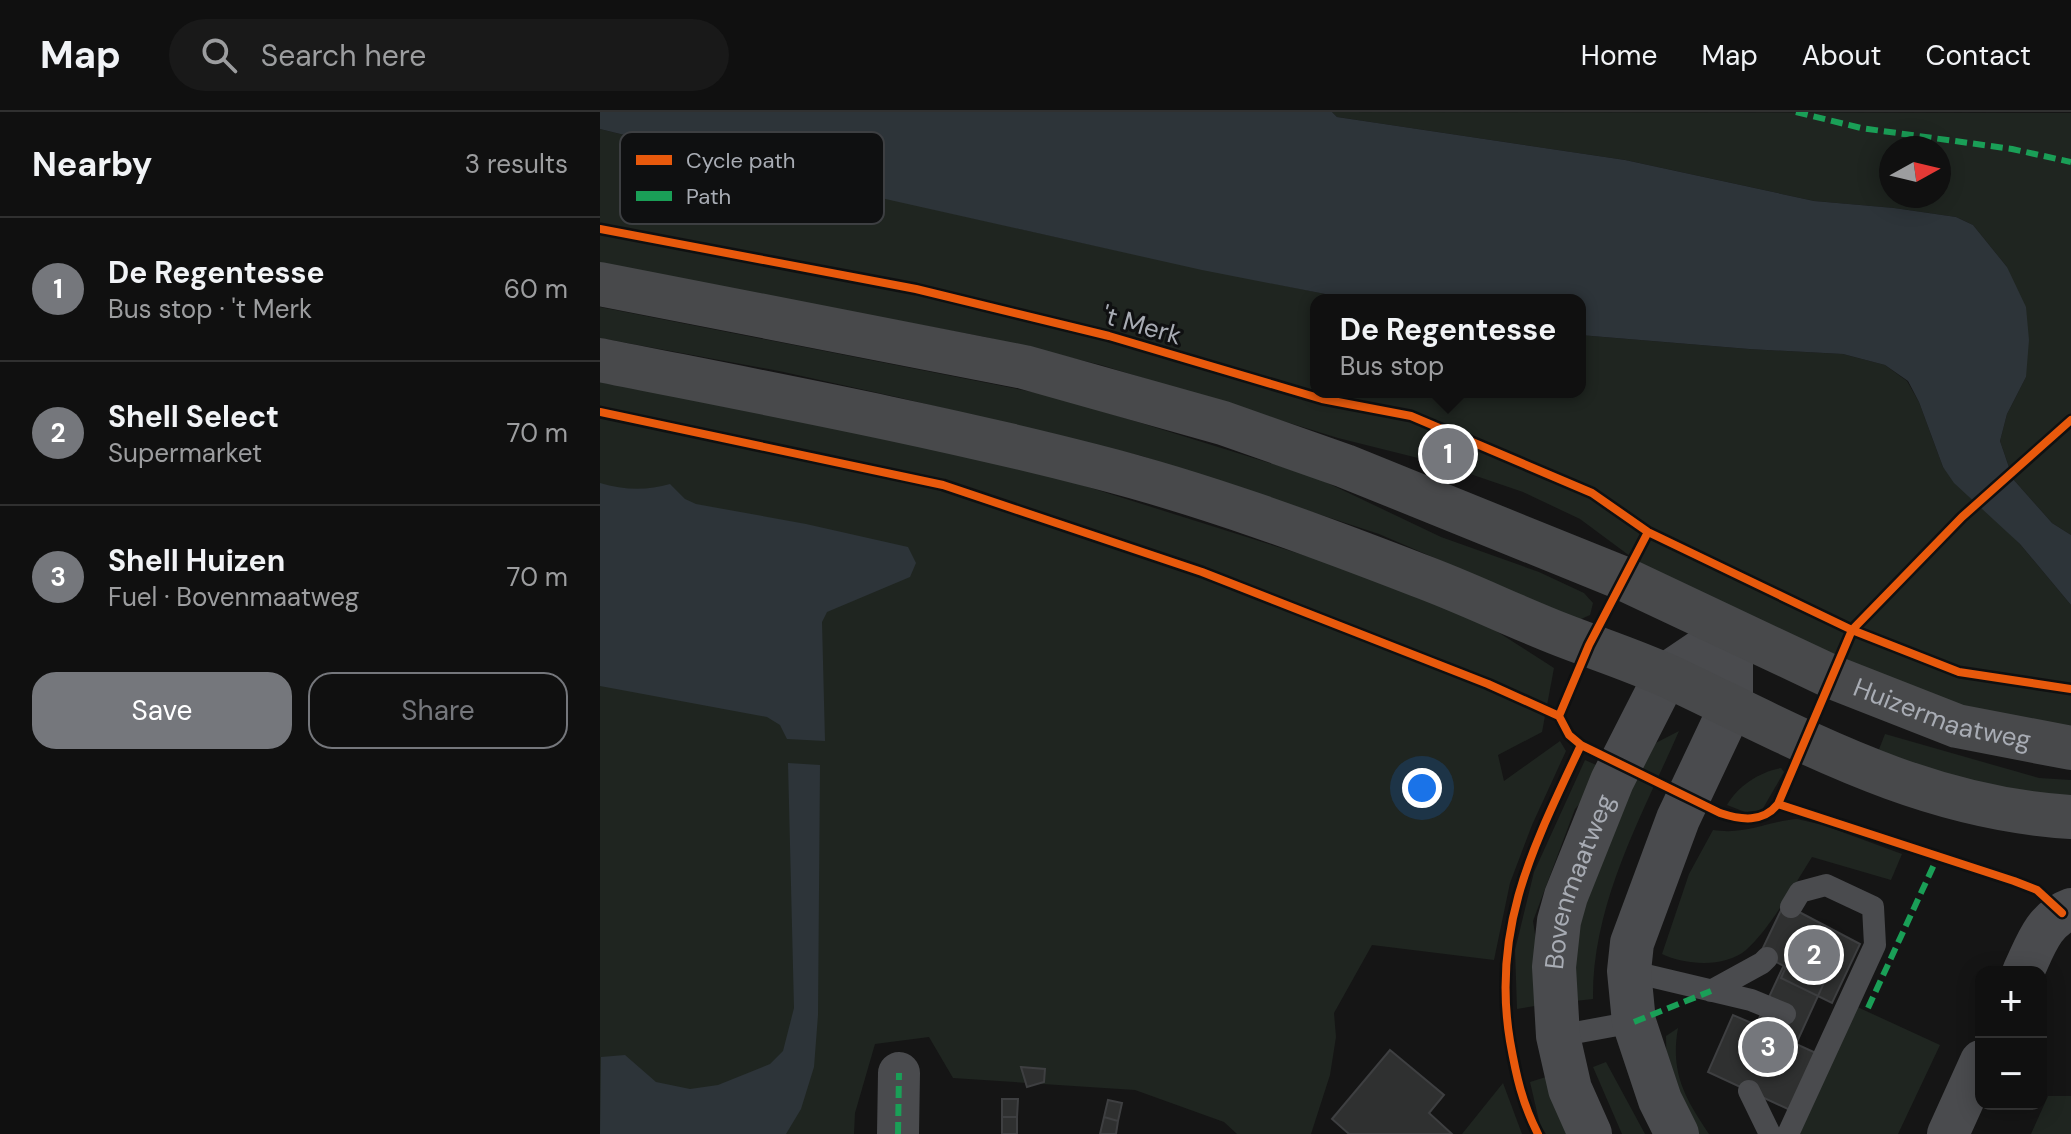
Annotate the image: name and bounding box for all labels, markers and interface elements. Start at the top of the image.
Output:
search box [169,19,729,91]
text: Map [40,30,121,80]
icon: search [197,33,241,77]
text: Search here [261,36,426,75]
text: Home [1581,37,1657,74]
text: Map [1701,37,1758,74]
text: About [1802,37,1881,74]
text: Contact [1925,37,2031,74]
legend [620,132,884,224]
north arrow [1879,136,1951,208]
text: Nearby [32,142,152,187]
text: Cycle path [686,146,796,175]
text: 3 results [465,147,568,181]
text: Path [686,182,731,211]
text: De Regentesse [108,253,325,292]
text: 1 [53,272,63,306]
text: 60 m [504,272,568,306]
text: Bus stop · 't Merk [108,292,312,326]
popup [1310,294,1586,398]
street label: 't Merk [1099,298,1185,352]
text: De Regentesse [1340,310,1556,349]
text: Bus stop [1340,349,1444,383]
text: Shell Select [108,397,279,436]
text: 2 [50,416,66,450]
text: 70 m [507,416,568,450]
pin: 1 [1422,424,1474,484]
text: Supermarket [108,436,262,470]
text: Shell Huizen [108,541,285,580]
text: 3 [50,560,66,594]
text: 70 m [507,560,568,594]
text: Fuel · Bovenmaatweg [108,580,359,614]
street label: Huizermaatweg [1848,670,2034,757]
button: Save [32,672,292,749]
button: Share [308,672,568,749]
your location [1402,768,1442,808]
street label: Bovenmaatweg [1537,789,1622,971]
pin: 2 [1788,925,1840,985]
map controls [1975,966,2047,1110]
button: + [1975,966,2047,1038]
pin: 3 [1742,1017,1794,1077]
button: − [1975,1038,2047,1110]

